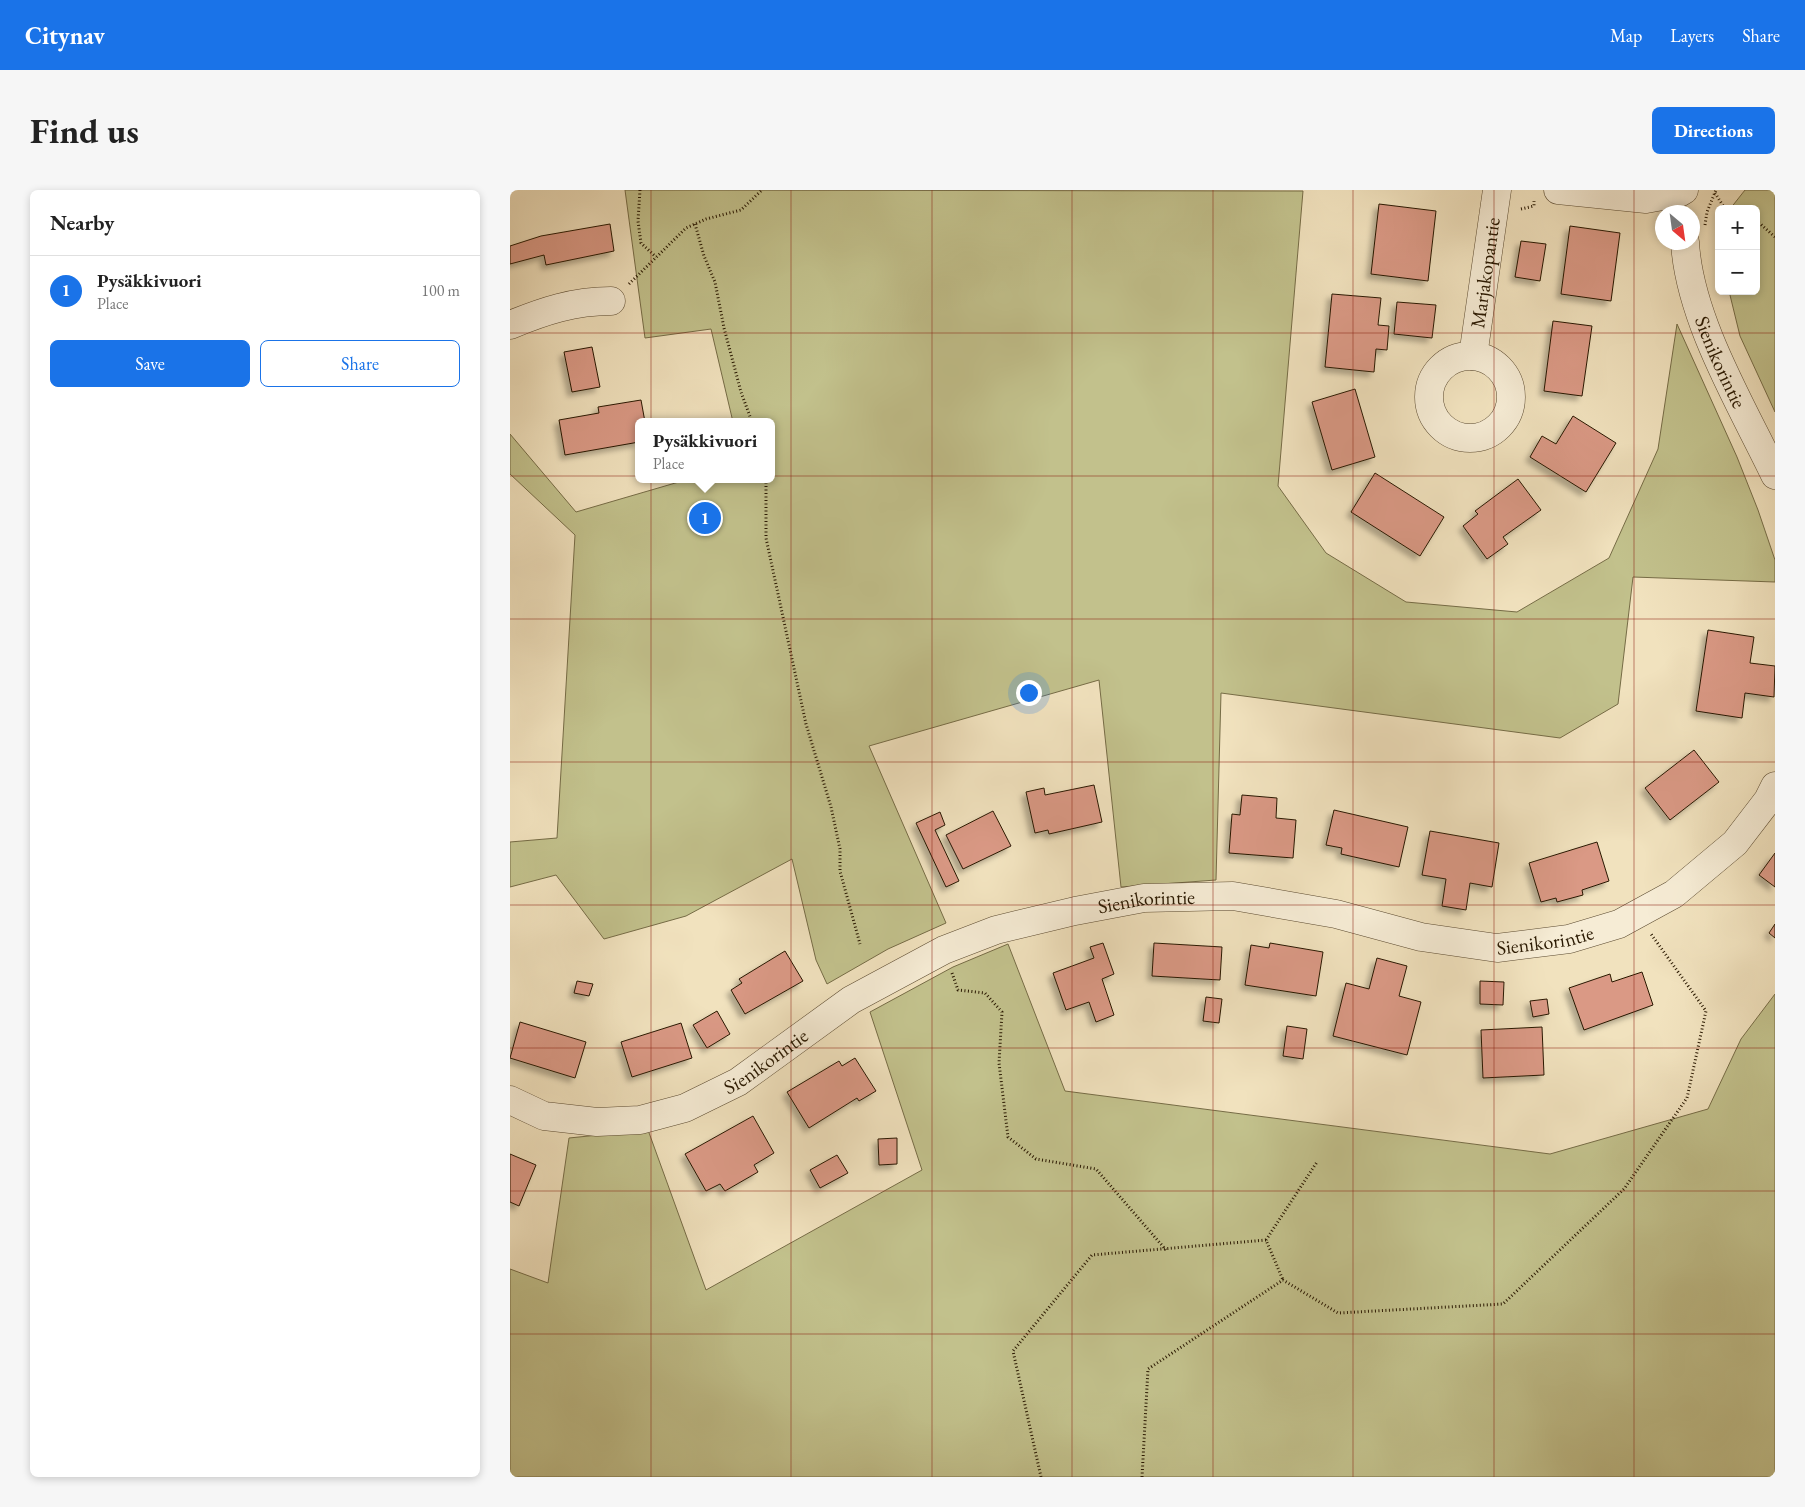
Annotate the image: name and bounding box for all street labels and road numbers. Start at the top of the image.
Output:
street label: Marjakopantie [1464,216,1506,330]
street label: Sienikorintie [1689,313,1752,413]
street label: Sienikorintie [1095,884,1195,919]
street label: Sienikorintie [1495,919,1597,961]
street label: Sienikorintie [719,1022,813,1100]

